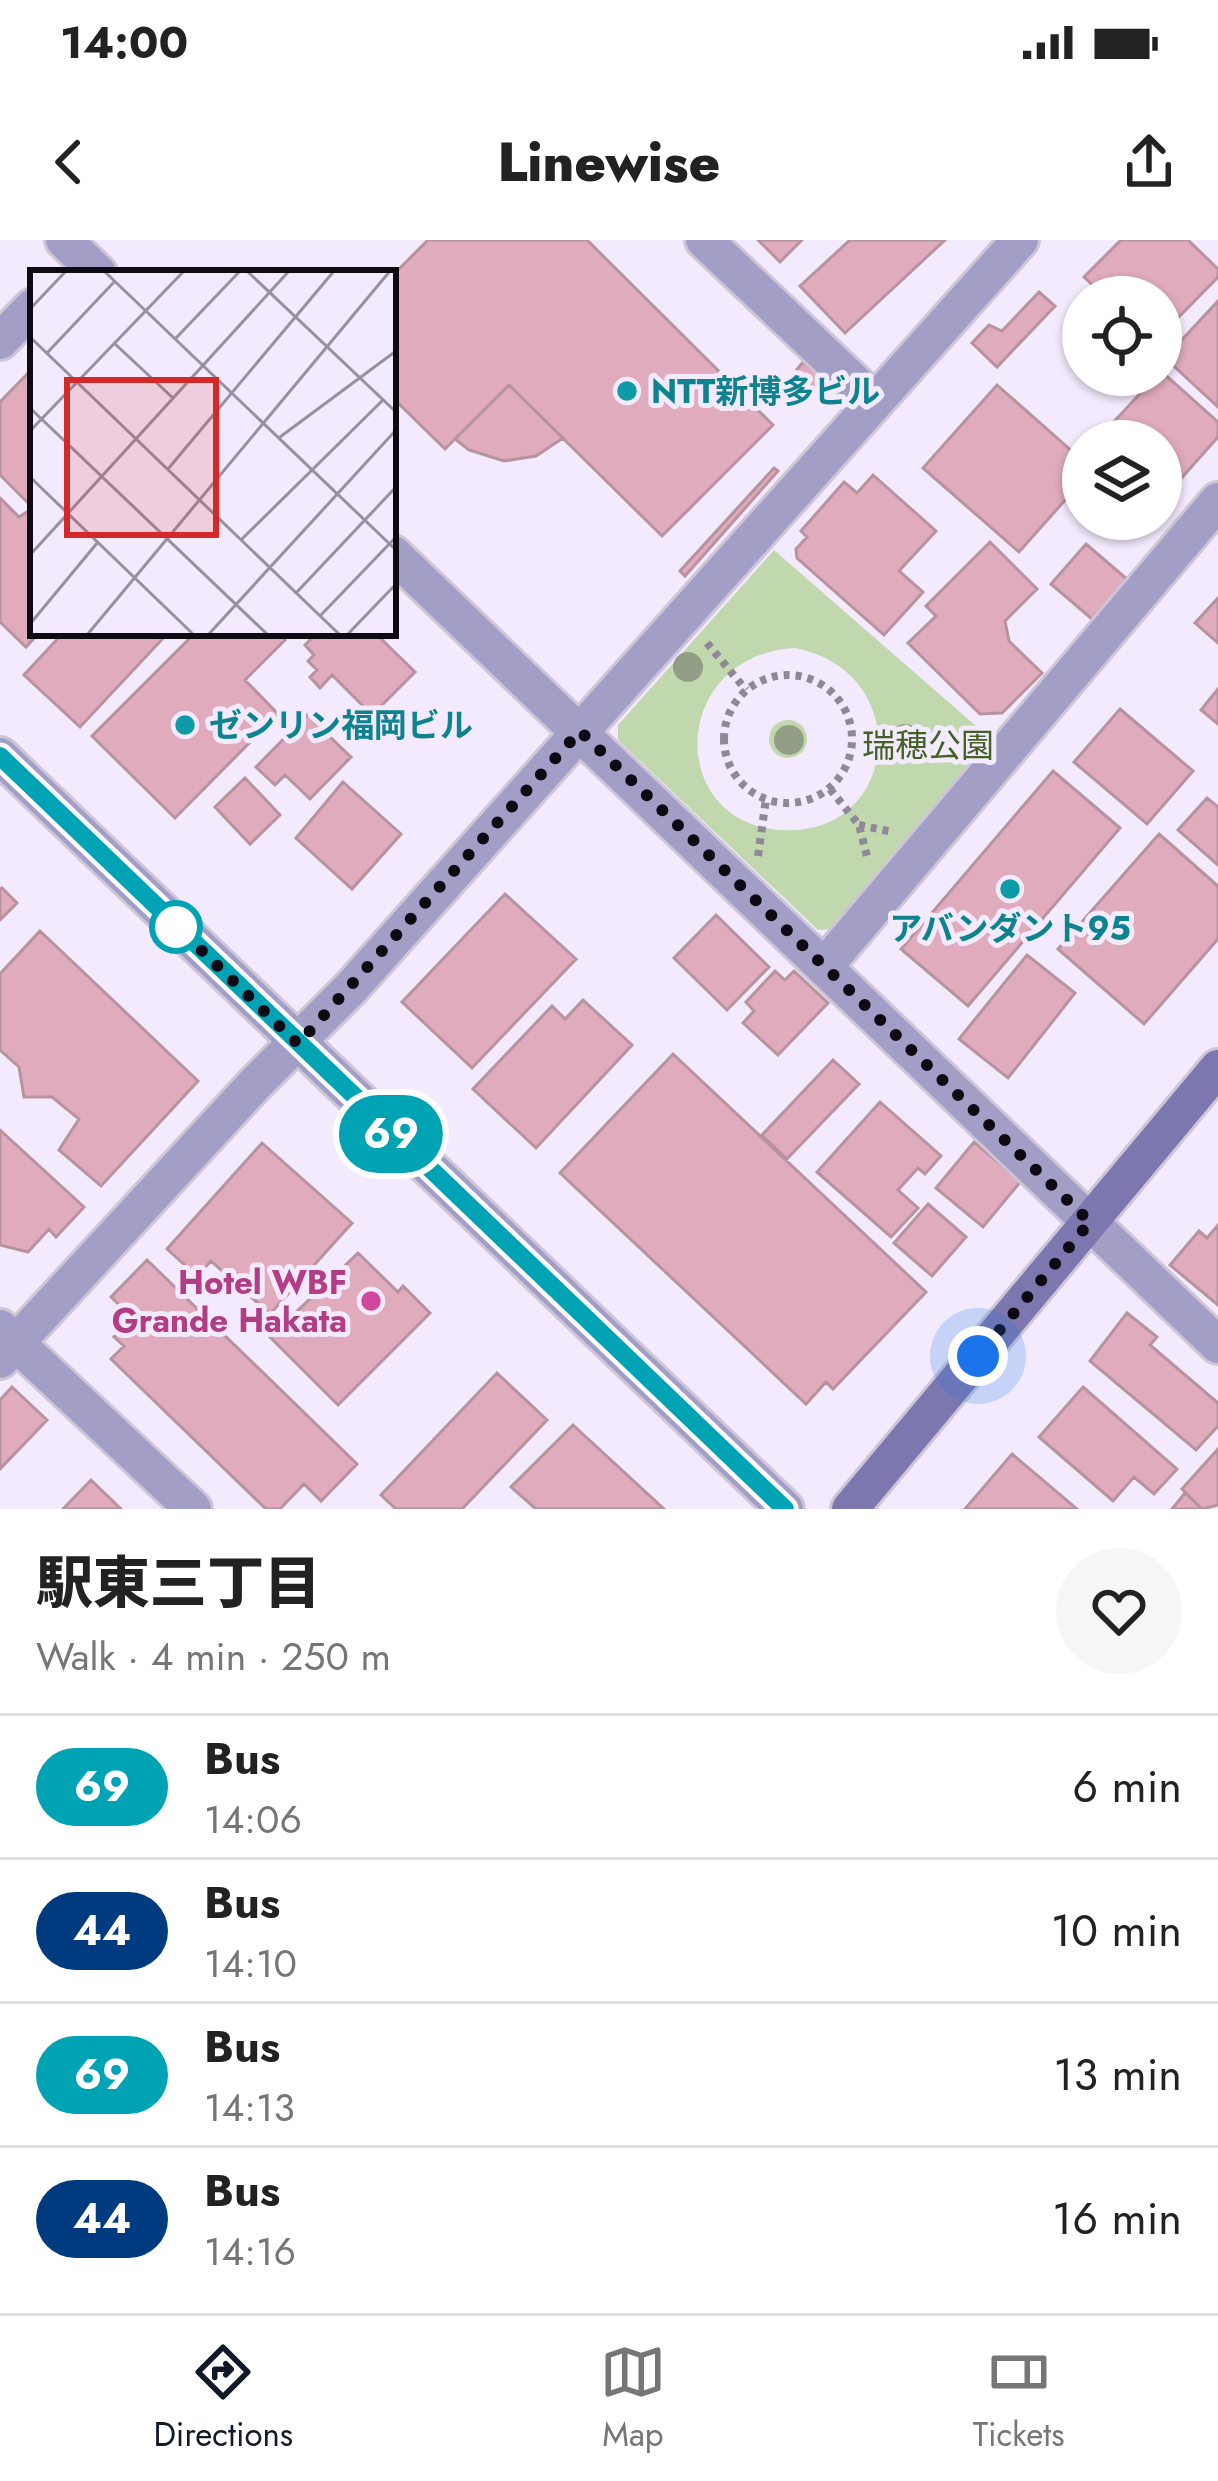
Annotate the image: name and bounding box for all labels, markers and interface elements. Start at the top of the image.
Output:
text: 14:00 [60,10,188,75]
text: Linewise [498,123,720,201]
icon: back [36,129,102,195]
icon: share [1116,129,1182,195]
inset map [30,270,396,636]
map controls [1062,276,1182,540]
button: locate [1062,276,1182,396]
place label: NTT新博多ビル [651,368,880,415]
marker: NTT新博多ビル [614,378,640,404]
button: layers [1062,420,1182,540]
place label: ゼンリン福岡ビル [209,702,473,749]
marker: ゼンリン福岡ビル [172,712,198,738]
park label: 瑞穂公園 [862,722,994,769]
marker: アバンダント95 [997,876,1023,902]
unlabelled marker [151,902,201,952]
place label: アバンダント95 [889,905,1131,952]
line badge: 69 [337,1095,445,1173]
text: 69 [363,1103,419,1164]
place label: Hotel WBF Grande Hakata [112,1259,347,1344]
marker: Hotel WBF Grande Hakata [358,1288,384,1314]
your location [948,1326,1008,1386]
text: 駅東三丁目 [36,1542,321,1624]
button: heart [1056,1548,1182,1674]
text: Walk · 4 min · 250 m [36,1628,391,1685]
text: Bus [204,1726,280,1791]
text: 6 min [1072,1754,1182,1819]
text: 69 [74,1756,130,1817]
text: 14:06 [204,1791,302,1848]
text: Bus [204,1870,280,1935]
text: 10 min [1051,1898,1182,1963]
text: 44 [73,1900,131,1961]
text: 14:10 [204,1935,297,1992]
text: Bus [204,2014,280,2079]
text: 13 min [1053,2042,1182,2107]
text: 69 [74,2044,130,2105]
text: 14:13 [204,2079,295,2136]
text: Bus [204,2158,280,2223]
text: 16 min [1052,2186,1182,2251]
text: 44 [73,2188,131,2249]
text: 14:16 [204,2223,296,2280]
tab: Directions [153,2339,293,2458]
tab: Map [600,2339,666,2458]
tab: Tickets [973,2339,1065,2458]

